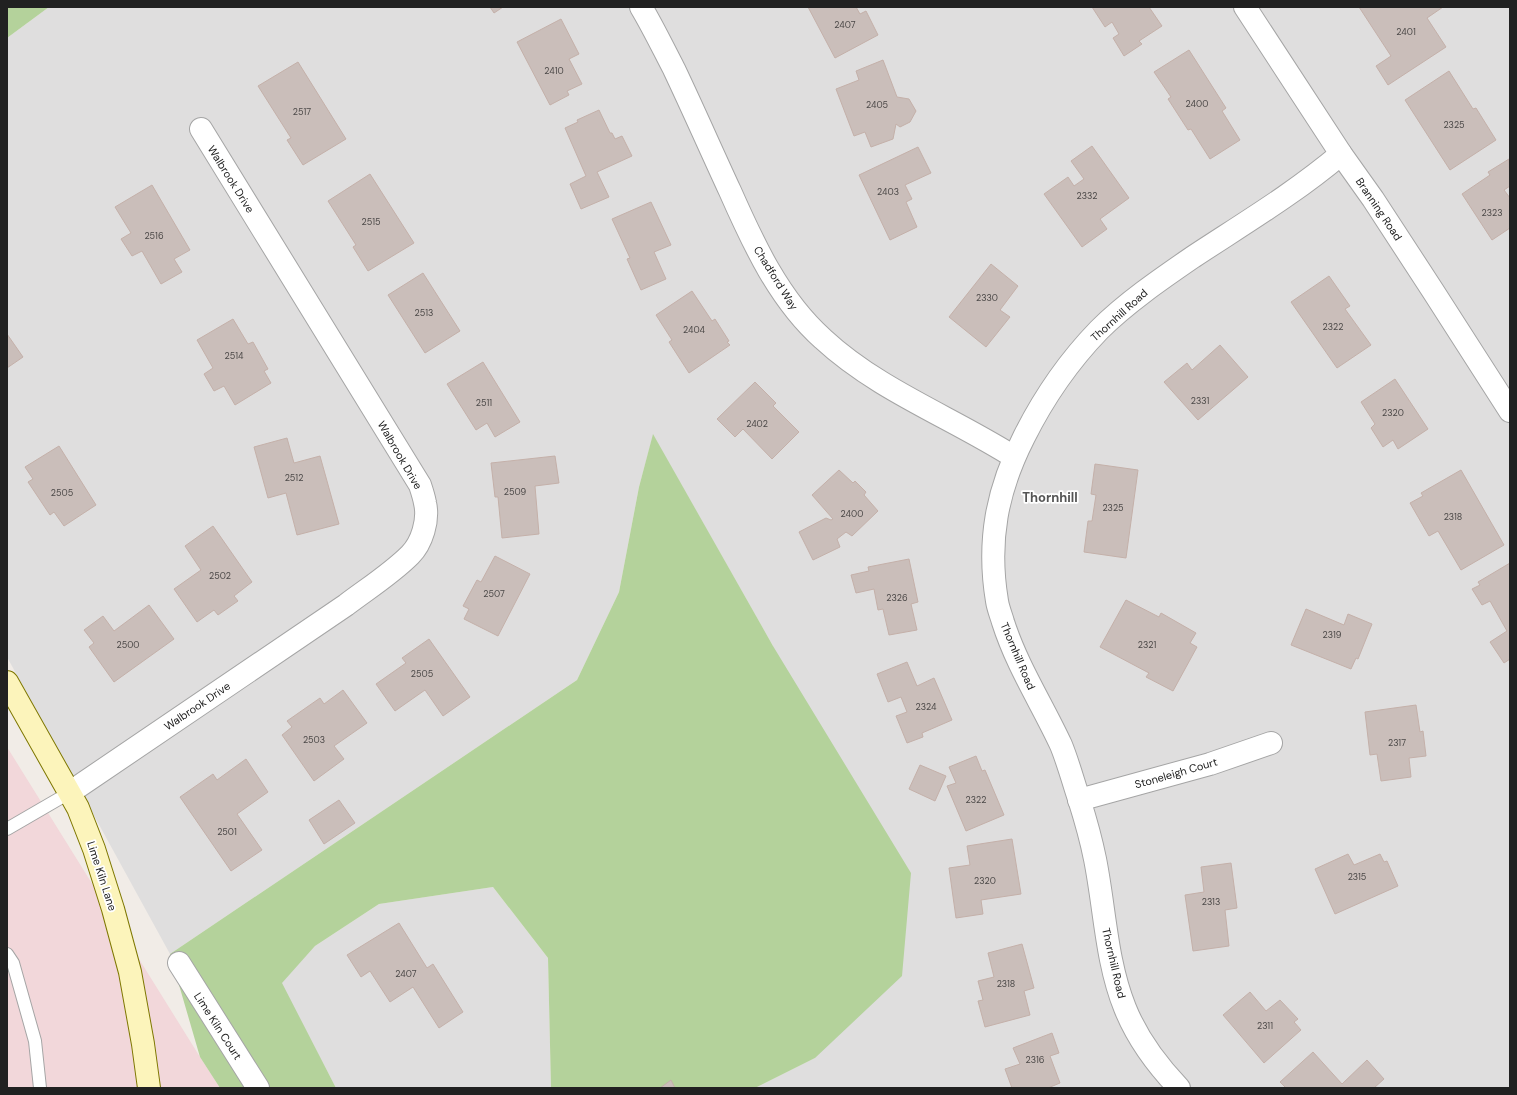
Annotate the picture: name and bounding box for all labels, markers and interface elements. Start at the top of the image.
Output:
house number: 2407 [834,19,856,31]
house number: 2401 [1396,26,1416,38]
house number: 2410 [544,65,564,77]
house number: 2400 [1186,98,1208,110]
house number: 2405 [866,99,888,111]
house number: 2517 [293,106,311,118]
house number: 2325 [1443,119,1465,131]
street label: Walbrook Drive [205,143,257,215]
street label: Branning Road [1353,175,1405,243]
house number: 2403 [877,186,899,198]
house number: 2332 [1076,190,1098,202]
house number: 2323 [1481,207,1503,219]
house number: 2515 [362,216,380,228]
house number: 2516 [144,230,164,242]
street label: Chadford Way [751,243,801,313]
street label: Thornhill Road [1088,286,1150,344]
house number: 2330 [976,292,998,304]
house number: 2513 [415,307,433,319]
house number: 2322 [1323,321,1343,333]
house number: 2404 [683,324,706,336]
house number: 2514 [225,350,244,362]
house number: 2331 [1191,395,1209,407]
house number: 2511 [476,397,492,409]
house number: 2320 [1382,407,1404,419]
street label: Walbrook Drive [375,418,425,492]
house number: 2402 [746,418,768,430]
house number: 2512 [285,472,303,484]
house number: 2509 [504,486,527,498]
house number: 2505 [51,487,73,499]
district label: Thornhill [1022,489,1078,506]
house number: 2325 [1102,502,1124,514]
house number: 2400 [841,508,863,520]
house number: 2318 [1444,511,1462,523]
house number: 2502 [209,570,231,582]
house number: 2507 [483,588,505,600]
house number: 2326 [886,592,908,604]
street label: Thornhill Road [998,620,1039,692]
house number: 2319 [1323,629,1342,641]
house number: 2500 [117,639,140,651]
house number: 2321 [1138,639,1156,651]
house number: 2505 [411,668,433,680]
street label: Walbrook Drive [161,679,233,733]
house number: 2324 [916,701,937,713]
house number: 2503 [303,734,325,746]
house number: 2317 [1388,737,1406,749]
street label: Stoneleigh Court [1133,754,1219,792]
house number: 2322 [966,794,986,806]
house number: 2501 [217,826,237,838]
street label: Lime Kiln Lane [84,839,120,913]
house number: 2315 [1348,871,1366,883]
house number: 2320 [974,875,996,887]
house number: 2313 [1202,896,1220,908]
street label: Thornhill Road [1099,926,1129,1000]
house number: 2407 [395,968,417,980]
house number: 2318 [997,978,1015,990]
street label: Lime Kiln Court [191,990,245,1062]
house number: 2311 [1257,1020,1273,1032]
house number: 2316 [1026,1054,1045,1066]

